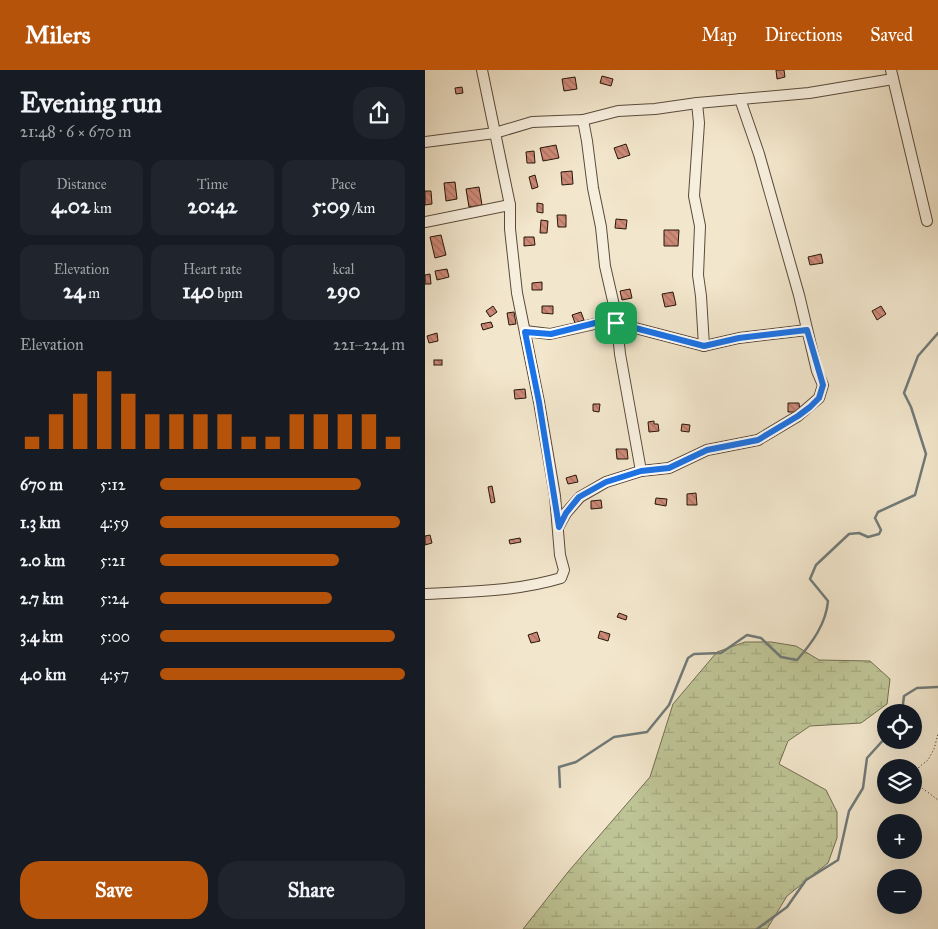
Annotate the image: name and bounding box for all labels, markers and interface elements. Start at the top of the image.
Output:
text: Milers [25,20,91,50]
text: Map [701,24,737,46]
text: Directions [765,24,842,46]
text: Saved [870,24,913,46]
text: Evening run [20,85,162,120]
button: share [353,87,405,139]
text: 21:48 · 6 × 670 m [20,122,131,141]
text: Distance [56,176,107,193]
text: Time [197,176,228,193]
text: Pace [331,176,356,193]
text: 4.02 [51,193,90,219]
text: 20:42 [188,193,237,219]
text: 5:09 [312,193,350,219]
text: km [90,200,112,217]
text: /km [350,200,375,217]
text: Elevation [54,261,109,278]
text: Heart rate [183,261,242,278]
text: kcal [332,261,355,278]
text: 24 [63,278,85,304]
text: 140 [182,278,214,304]
text: 290 [327,278,360,304]
text: m [85,285,100,302]
text: bpm [214,285,243,302]
pin [595,302,637,344]
icon: arrive [602,309,630,337]
text: Elevation [20,335,84,354]
text: 221–224 m [333,335,405,354]
text: 670 m [20,475,63,494]
text: 5:12 [100,475,126,494]
text: 1.3 km [20,513,60,532]
text: 4:59 [100,513,129,532]
text: 2.0 km [20,551,65,570]
text: 5:21 [100,551,126,570]
text: 2.7 km [20,589,63,608]
text: 5:24 [100,589,128,608]
text: 3.4 km [20,627,63,646]
text: 5:00 [100,627,130,646]
text: 4.0 km [20,665,66,684]
text: 4:57 [100,665,129,684]
map controls [877,704,922,914]
button: locate [877,704,922,749]
button: layers [877,759,922,804]
button: + [877,814,922,859]
button: Save [20,861,208,919]
button: Share [218,861,405,919]
button: − [877,869,922,914]

